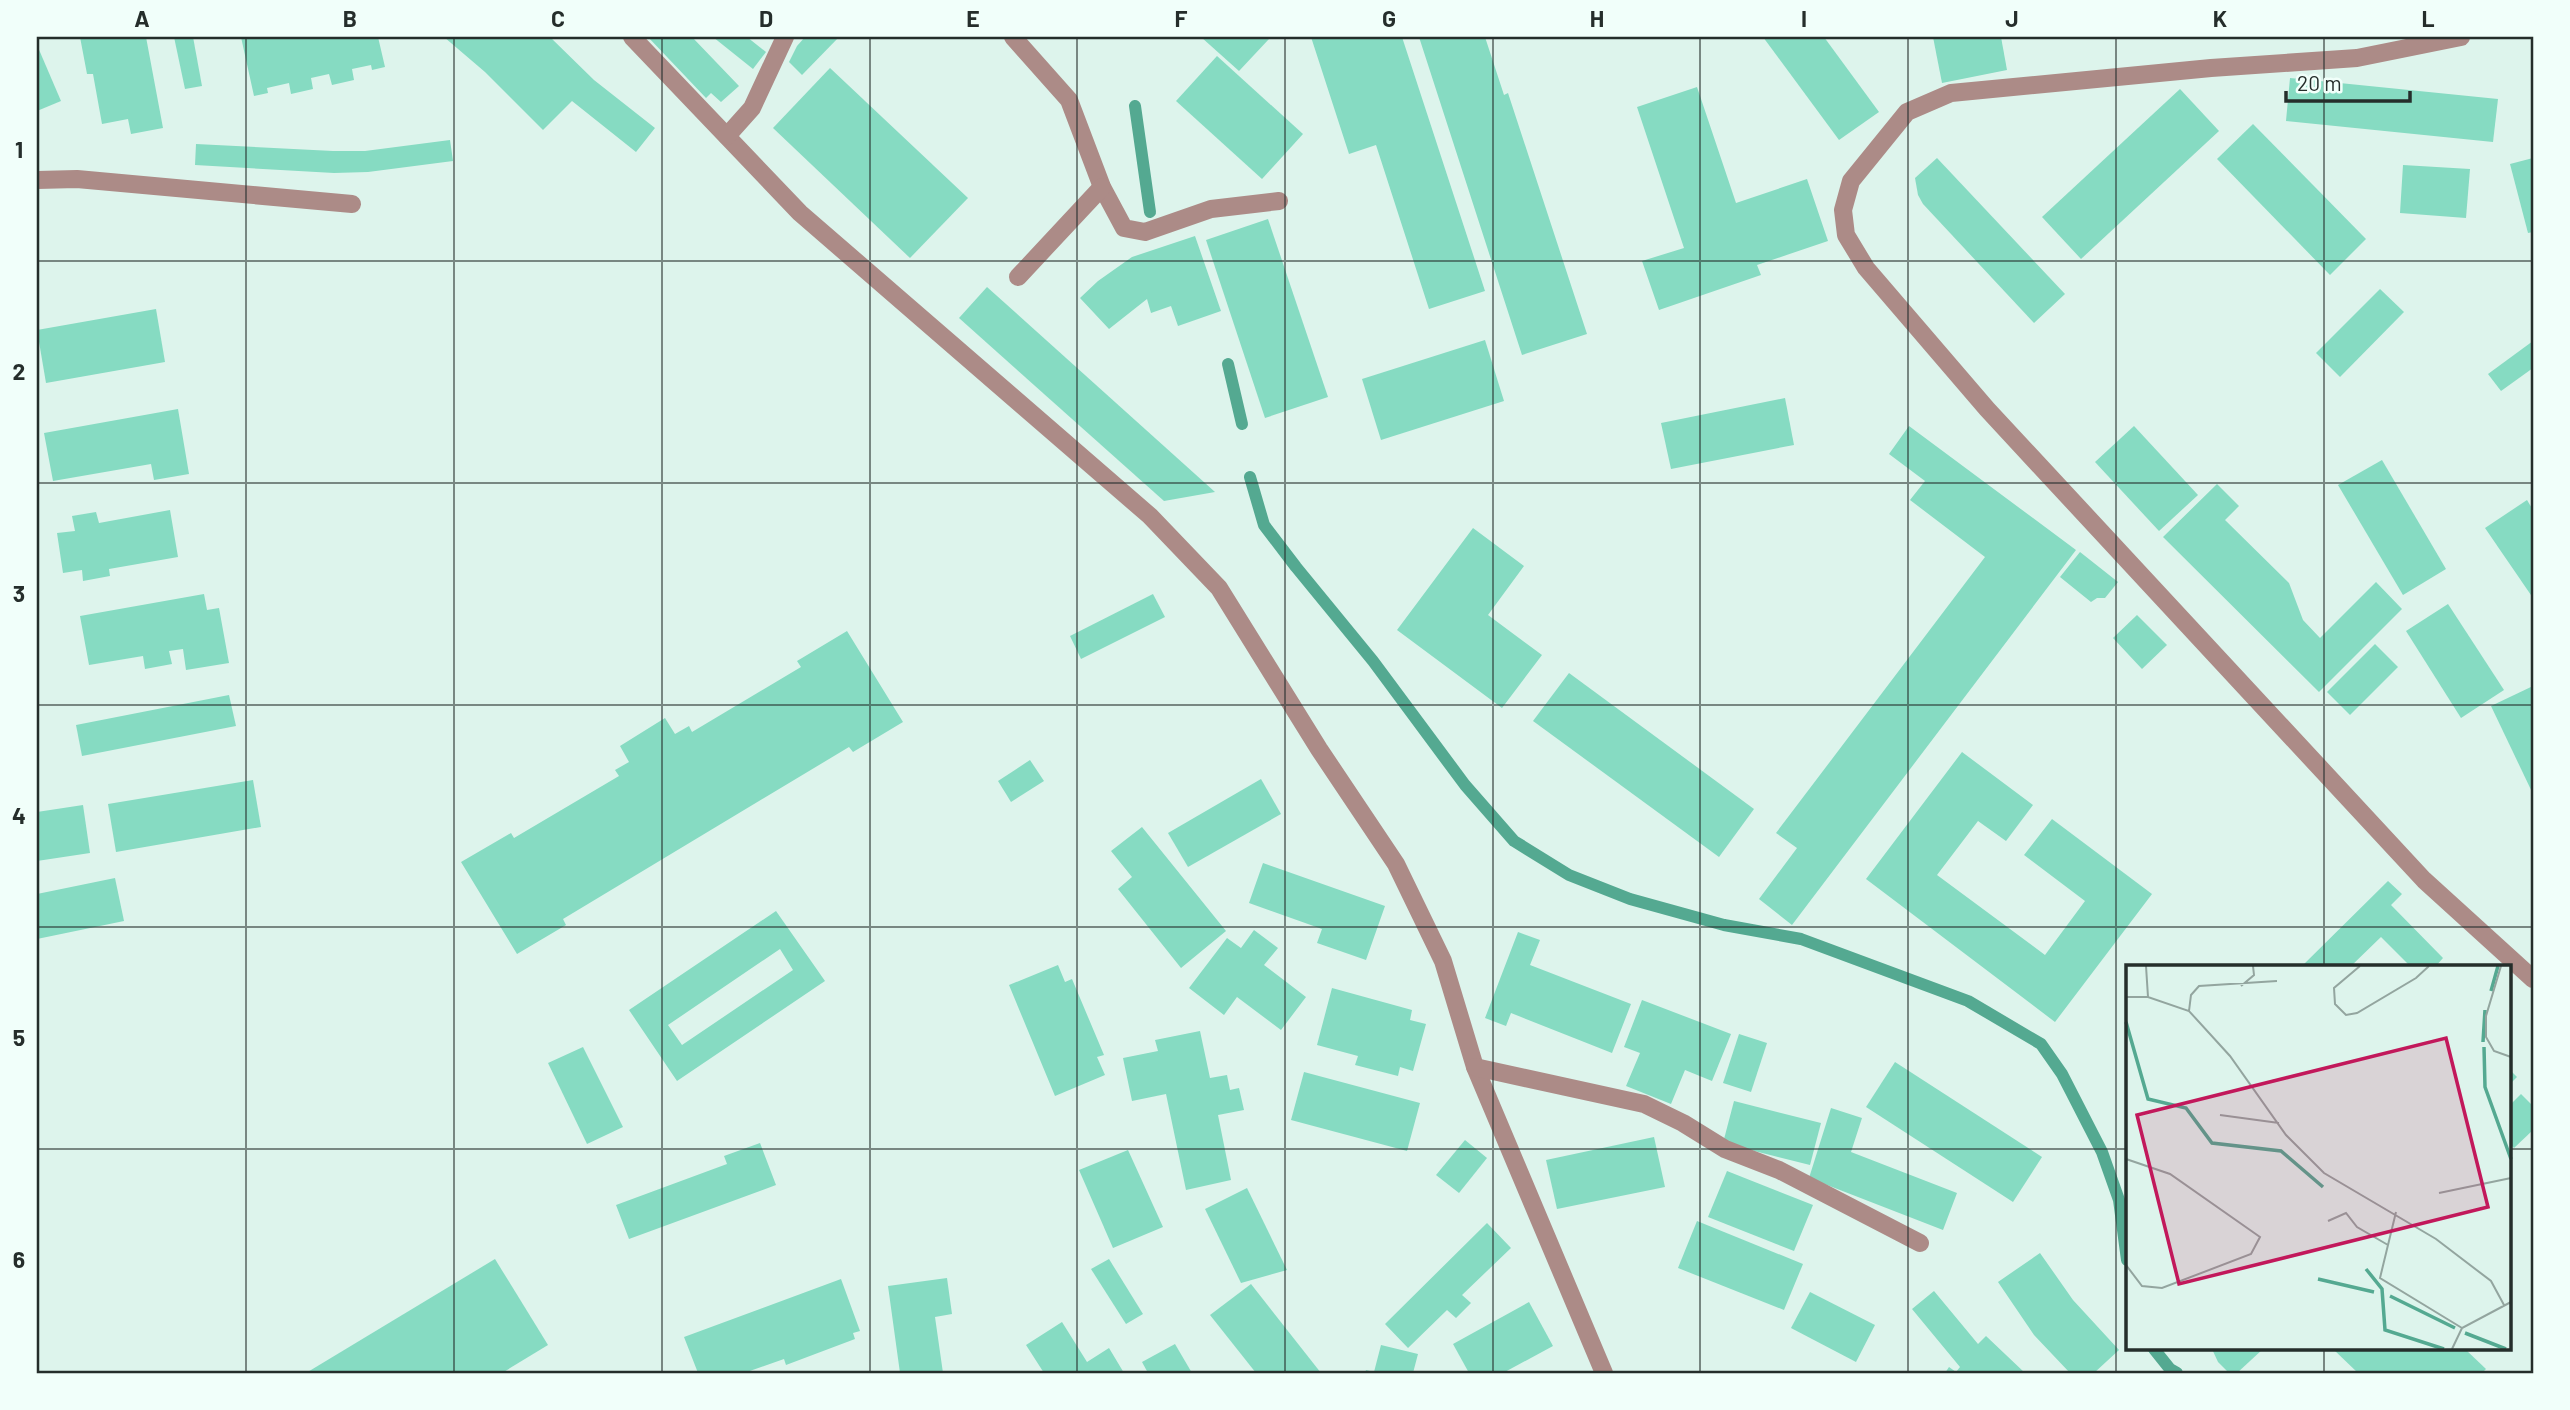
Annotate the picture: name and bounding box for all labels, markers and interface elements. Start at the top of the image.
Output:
text: A [134,4,150,32]
text: B [343,4,357,32]
text: C [551,4,565,32]
text: D [759,4,773,32]
text: E [966,4,980,32]
text: F [1175,4,1188,32]
text: G [1382,4,1396,32]
text: H [1590,4,1604,32]
text: I [1801,4,1807,32]
text: J [2005,4,2019,32]
text: K [2213,4,2227,32]
text: L [2421,4,2435,32]
scale bar [2286,60,2411,104]
text: 20 m [2297,70,2342,95]
text: 1 [15,135,23,163]
text: 2 [13,357,25,385]
text: 3 [13,579,25,607]
text: 4 [12,801,26,829]
inset map [2126,965,2510,1350]
text: 5 [13,1023,25,1051]
text: 6 [13,1245,25,1273]

